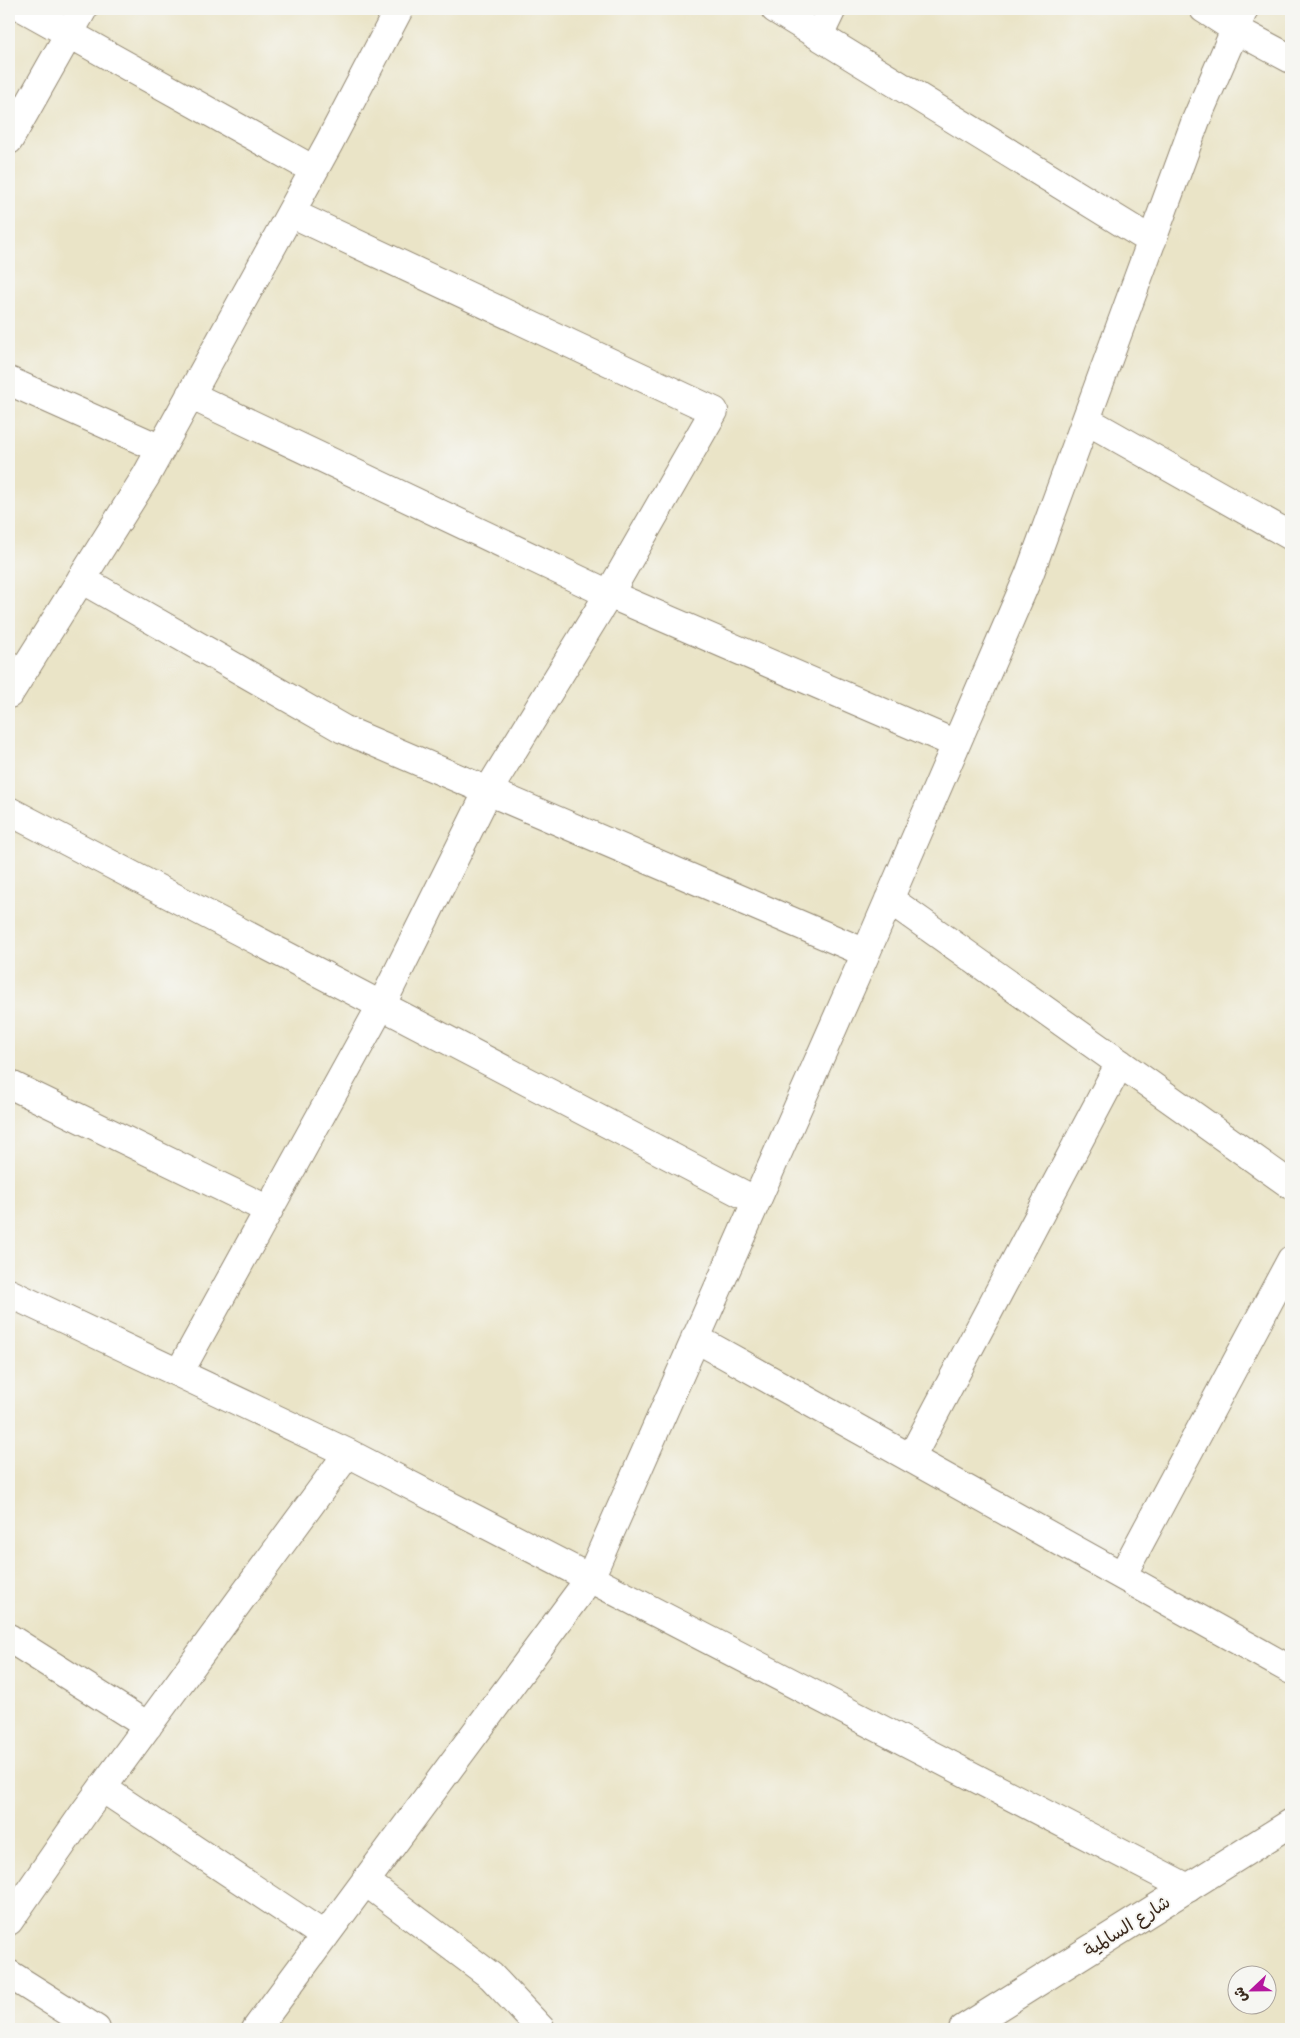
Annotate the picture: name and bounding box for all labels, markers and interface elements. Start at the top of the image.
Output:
street label: شارع السالمية [1077,1887,1177,1965]
north arrow [1228,1966,1278,2016]
text: ش [1226,1983,1255,2007]

